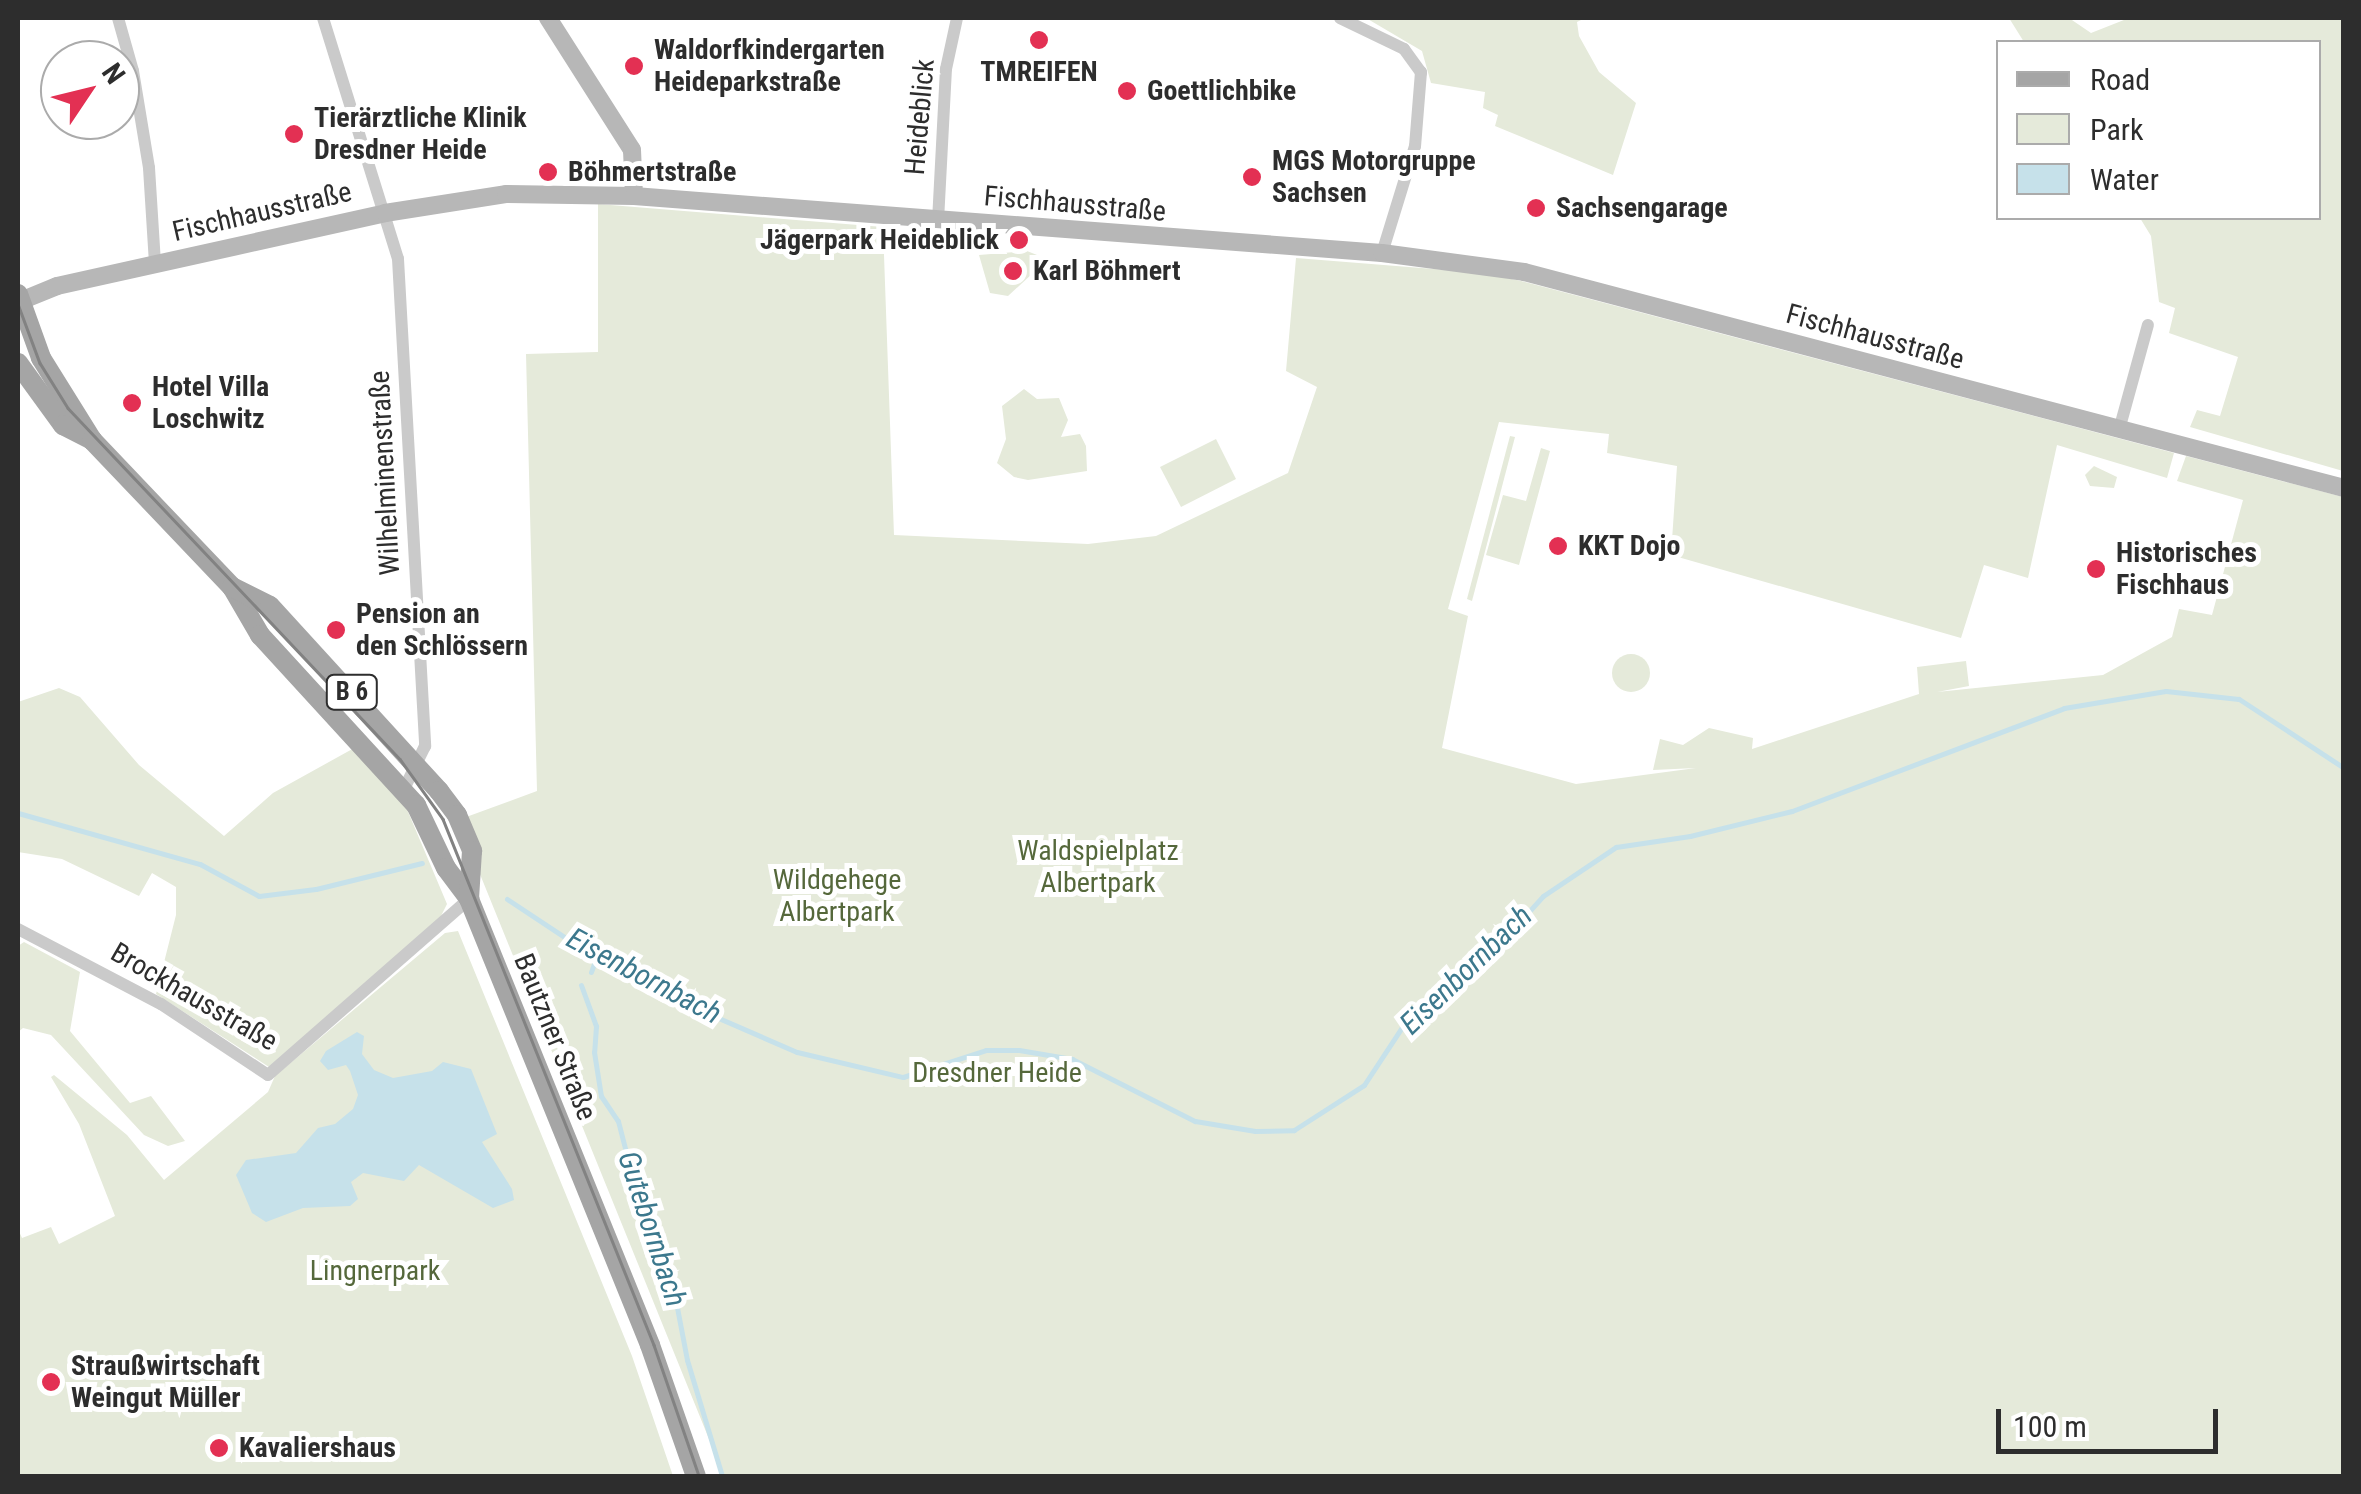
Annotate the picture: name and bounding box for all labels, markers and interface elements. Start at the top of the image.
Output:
marker: TMREIFEN [1028,29,1050,51]
place label: Waldorfkindergarten Heideparkstraße [654,33,885,99]
north arrow [40,40,140,140]
legend [1996,40,2321,220]
marker: Waldorfkindergarten Heideparkstraße [623,55,645,77]
place label: TMREIFEN [980,55,1098,89]
text: N [95,57,132,90]
street label: Heideblick [898,58,942,176]
text: Road [2090,62,2150,97]
place label: Goettlichbike [1147,74,1296,108]
marker: Goettlichbike [1116,80,1138,102]
place label: Tierärztliche Klinik Dresdner Heide [314,101,527,167]
text: Park [2090,112,2144,147]
marker: Tierärztliche Klinik Dresdner Heide [283,123,305,145]
place label: MGS Motorgruppe Sachsen [1272,144,1476,210]
place label: Böhmertstraße [568,155,737,189]
marker: Böhmertstraße [537,161,559,183]
text: Water [2090,162,2159,197]
marker: MGS Motorgruppe Sachsen [1241,166,1263,188]
street label: Fischhausstraße [169,175,355,249]
street label: Fischhausstraße [983,179,1167,229]
place label: Sachsengarage [1556,191,1728,225]
marker: Sachsengarage [1525,197,1547,219]
place label: Jägerpark Heideblick [760,223,999,257]
marker: Jägerpark Heideblick [1008,229,1030,251]
place label: Karl Böhmert [1033,254,1181,288]
marker: Karl Böhmert [1002,260,1024,282]
street label: Fischhausstraße [1782,297,1968,377]
place label: Hotel Villa Loschwitz [152,370,269,436]
street label: Wilhelminenstraße [363,370,407,576]
marker: Hotel Villa Loschwitz [121,392,143,414]
place label: KKT Dojo [1578,529,1681,563]
marker: KKT Dojo [1547,535,1569,557]
place label: Historisches Fischhaus [2116,536,2257,602]
marker: Historisches Fischhaus [2085,558,2107,580]
place label: Pension an den Schlössern [356,597,528,663]
marker: Pension an den Schlössern [325,619,347,641]
road number: B 6 [324,672,380,712]
park label: Waldspielplatz Albertpark [1017,834,1179,900]
park label: Wildgehege Albertpark [773,863,901,929]
water label: Eisenbornbach [1392,898,1540,1042]
water label: Eisenbornbach [561,920,727,1032]
street label: Brockhausstraße [105,936,283,1058]
street label: Bautzner Straße [506,949,604,1125]
park label: Dresdner Heide [912,1056,1082,1090]
water label: Gutebornbach [610,1147,694,1311]
park label: Lingnerpark [310,1254,440,1288]
place label: Straußwirtschaft Weingut Müller [71,1349,260,1415]
marker: Straußwirtschaft Weingut Müller [40,1371,62,1393]
scale bar [2001,1389,2224,1451]
text: 100 m [2013,1409,2087,1444]
place label: Kavaliershaus [239,1431,396,1465]
marker: Kavaliershaus [208,1437,230,1459]

